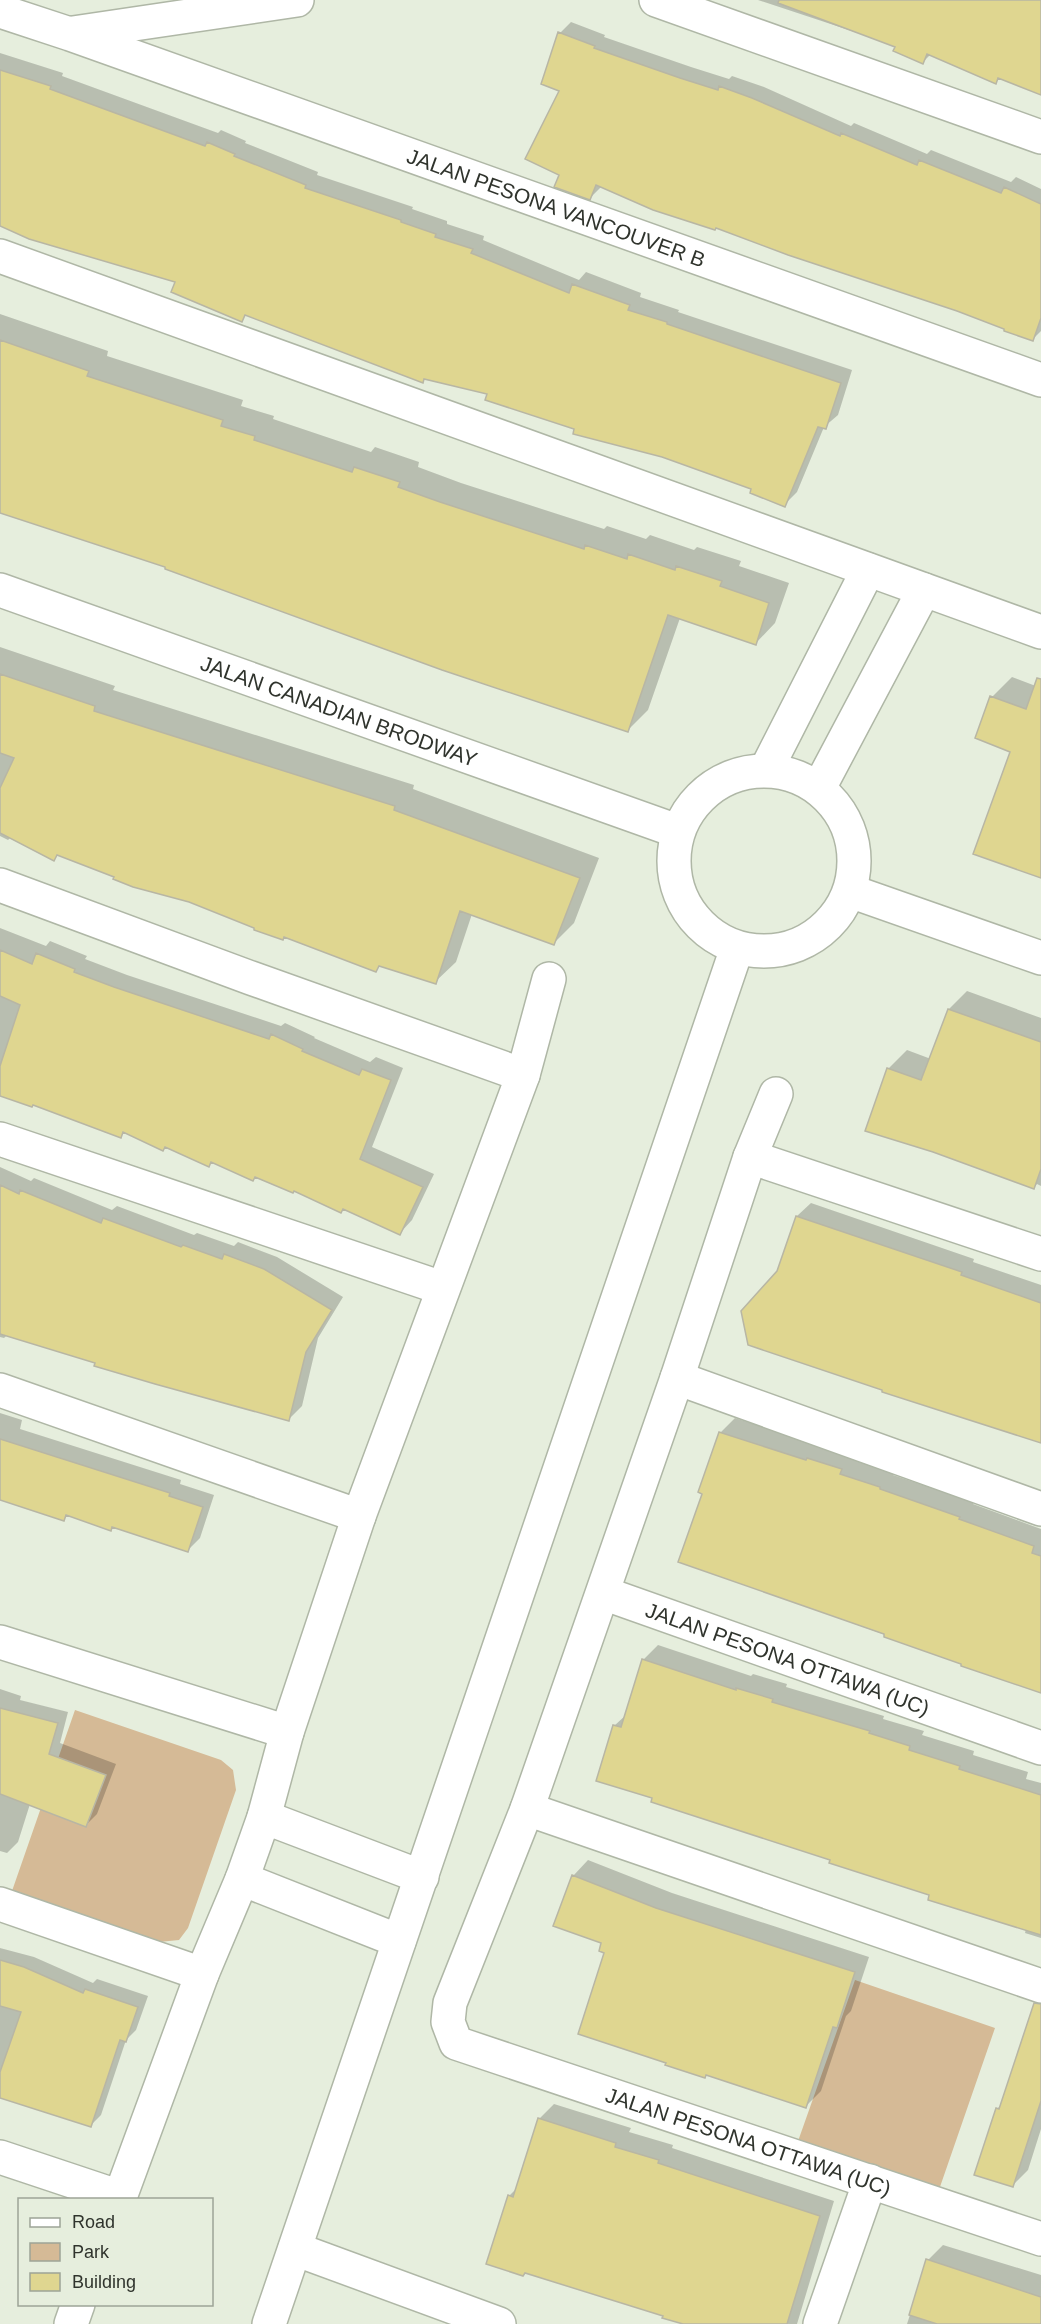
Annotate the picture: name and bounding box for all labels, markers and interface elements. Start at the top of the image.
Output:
street label: JALAN PESONA VANCOUVER B [404,144,709,271]
street label: JALAN CANADIAN BRODWAY [198,651,480,771]
street label: JALAN PESONA OTTAWA (UC) [643,1598,933,1719]
street label: JALAN PESONA OTTAWA (UC) [603,2083,894,2199]
legend [18,2198,213,2306]
text: Road [72,2212,115,2232]
text: Park [72,2242,110,2262]
text: Building [72,2272,136,2292]

